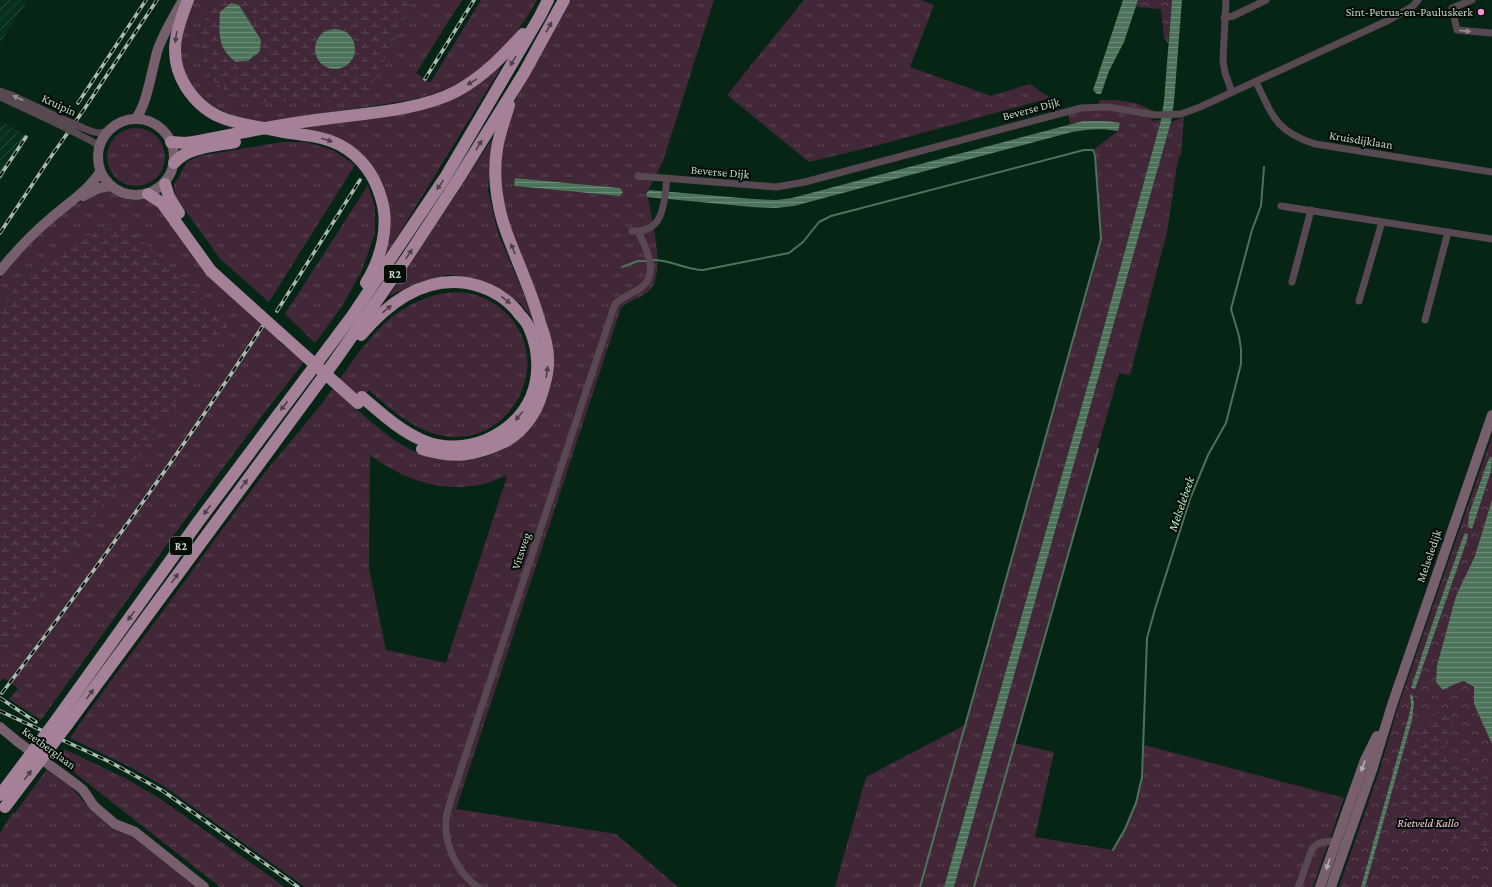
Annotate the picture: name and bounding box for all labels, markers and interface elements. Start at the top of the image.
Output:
place label: Sint-Petrus-en-Pauluskerk [1346,5,1473,19]
marker: Sint-Petrus-en-Pauluskerk [1476,7,1486,17]
one-way arrow [546,21,553,32]
one-way arrow [1459,28,1471,34]
one-way arrow [173,31,179,43]
one-way arrow [510,56,517,67]
one-way arrow [466,78,478,85]
street label: Kruipin [39,91,79,119]
one-way arrow [12,95,23,101]
street label: Beverse Dijk [1001,95,1061,123]
street label: Kruisdijklaan [1328,128,1394,152]
one-way arrow [321,137,333,143]
one-way arrow [476,139,483,151]
street label: Beverse Dijk [690,162,750,182]
one-way arrow [436,179,443,191]
one-way arrow [510,243,516,254]
one-way arrow [405,249,413,260]
road number: R2 [384,265,406,283]
one-way arrow [501,296,512,305]
one-way arrow [382,304,393,313]
one-way arrow [544,366,550,379]
one-way arrow [280,401,289,412]
one-way arrow [515,411,524,420]
water label: Melselebeek [1164,473,1198,534]
one-way arrow [240,479,248,489]
one-way arrow [203,505,211,516]
street label: Melseledijk [1413,527,1445,584]
street label: Vitsweg [508,531,534,571]
road number: R2 [170,537,192,555]
one-way arrow [171,572,179,583]
one-way arrow [127,610,135,621]
one-way arrow [86,688,94,699]
street label: Keetberglaan [19,724,79,773]
one-way arrow [1360,760,1366,772]
one-way arrow [24,770,33,781]
park label: Rietveld Kallo [1397,816,1459,830]
one-way arrow [1325,859,1331,871]

